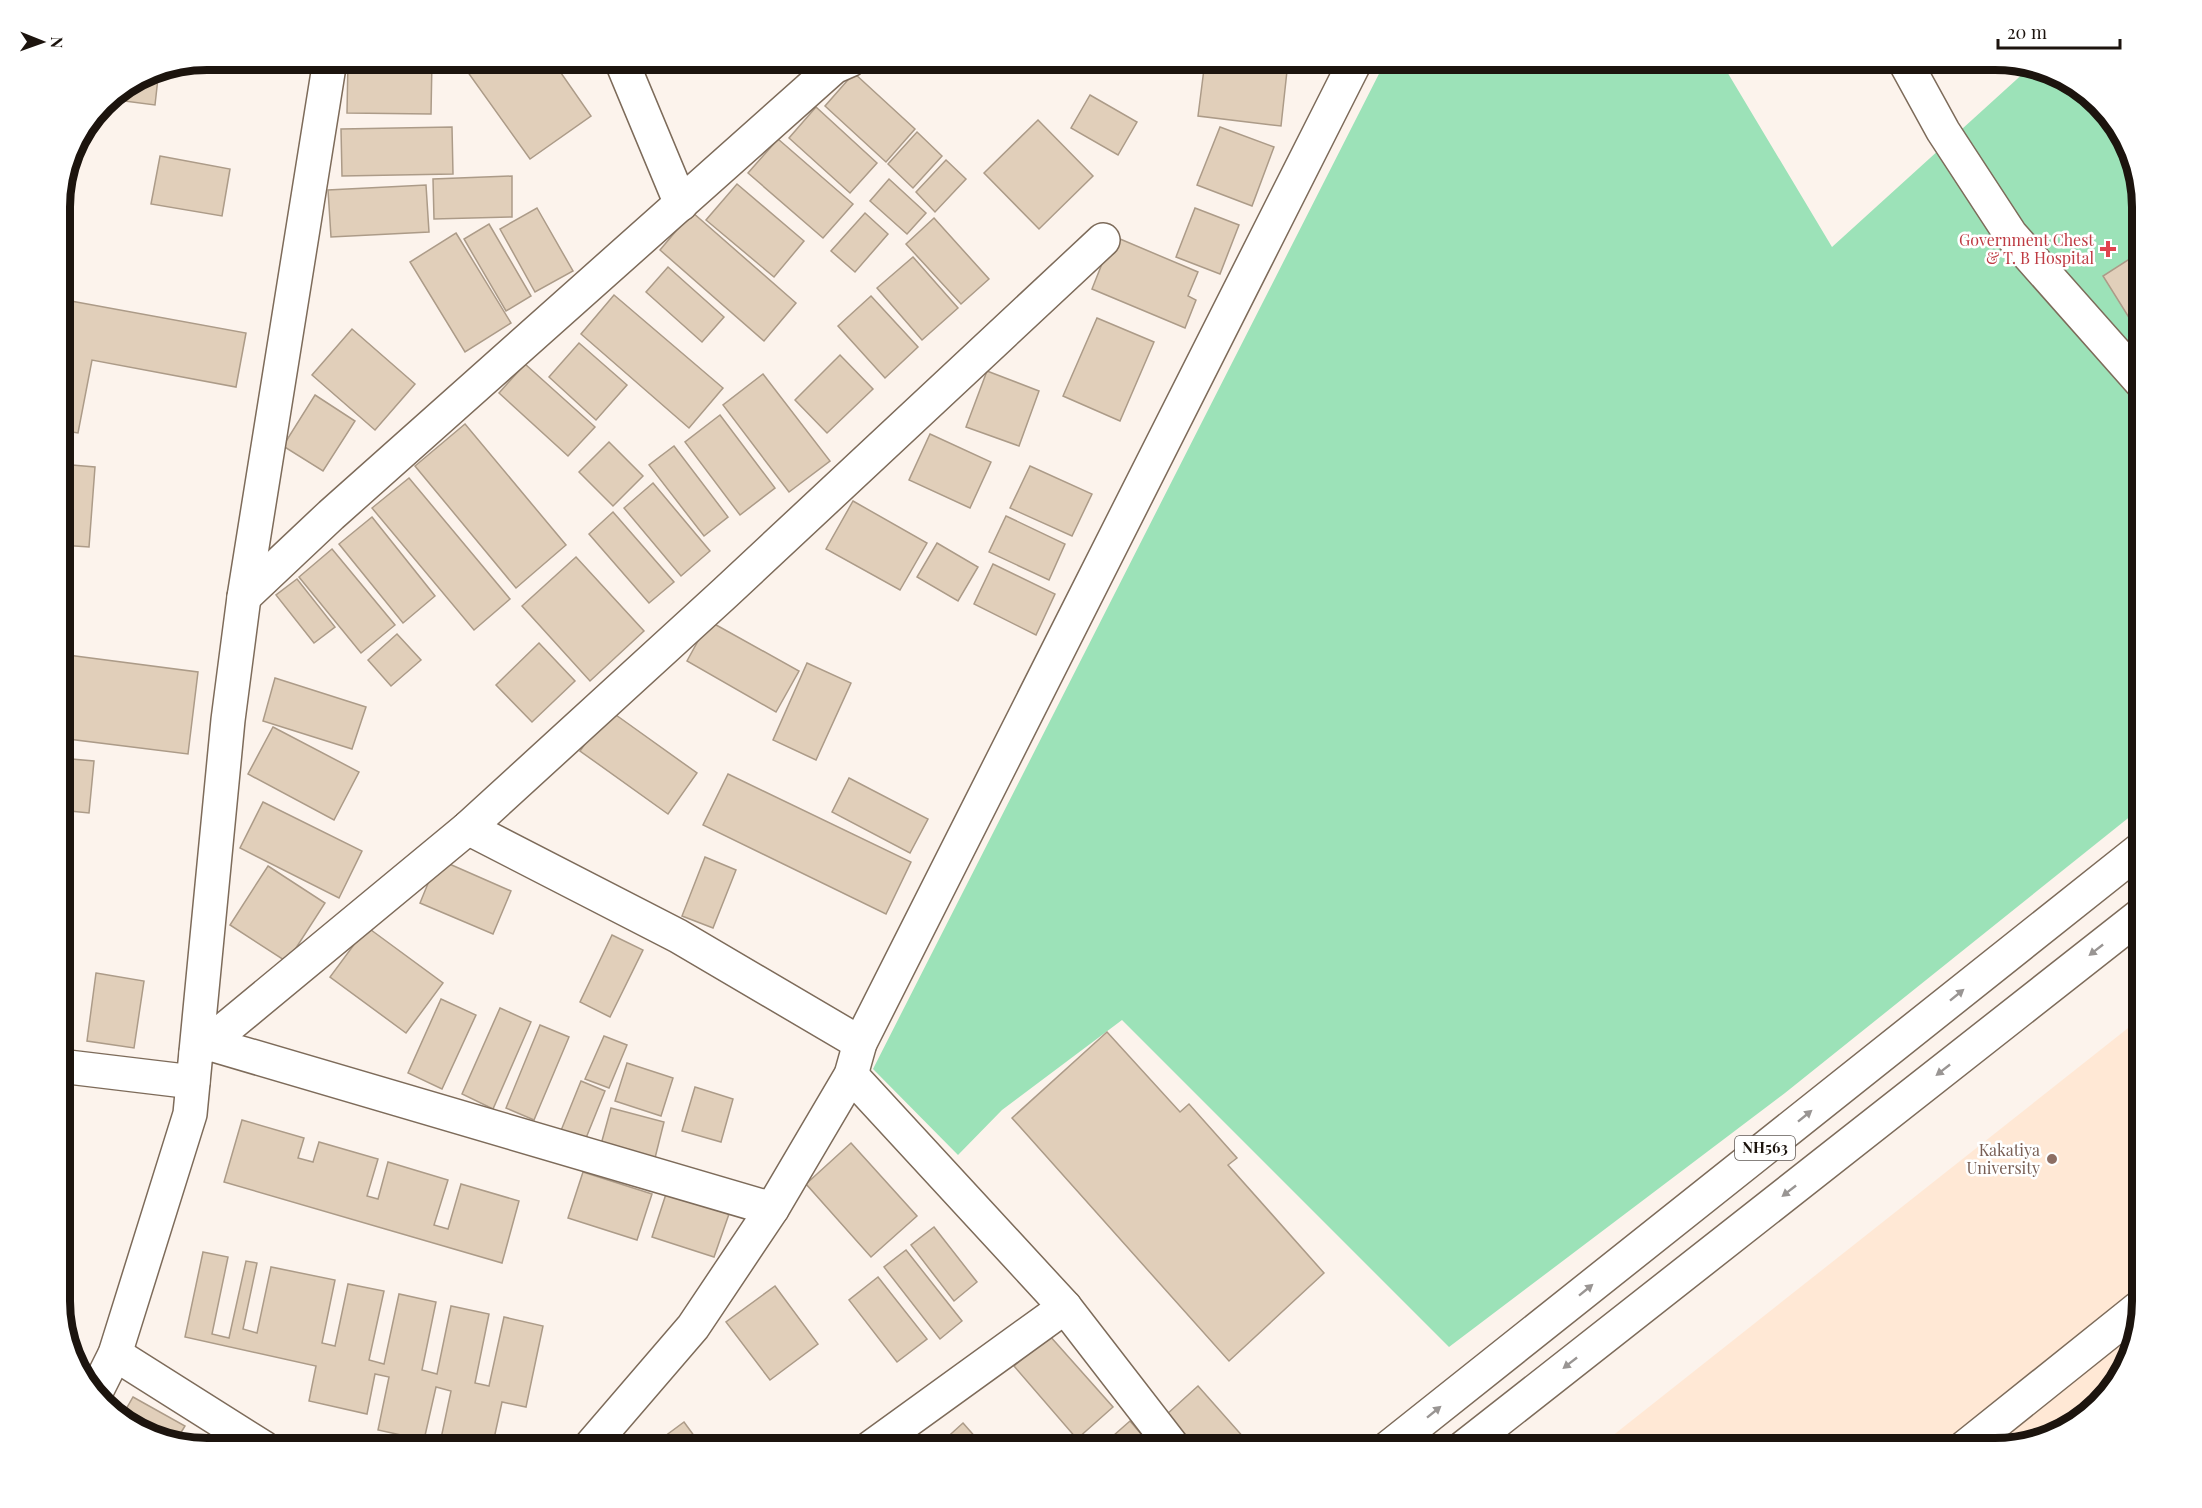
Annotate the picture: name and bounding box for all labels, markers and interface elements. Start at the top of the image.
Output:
north arrow [12,12,72,72]
scale bar [1998,12,2120,50]
text: 20 m [2007,20,2047,44]
text: N [47,36,68,49]
place label: Government Chest & T. B Hospital [1959,229,2094,268]
marker: Government Chest & T. B Hospital [2099,240,2117,258]
one-way arrow [2088,943,2104,956]
one-way arrow [1949,988,1965,1001]
one-way arrow [1935,1064,1951,1077]
one-way arrow [1797,1111,1812,1123]
road number: NH563 [1735,1136,1795,1160]
place label: Kakatiya University [1967,1139,2040,1178]
marker: Kakatiya University [2045,1152,2059,1166]
one-way arrow [1782,1184,1797,1196]
one-way arrow [1578,1284,1594,1297]
one-way arrow [1562,1357,1578,1370]
one-way arrow [1426,1406,1441,1418]

